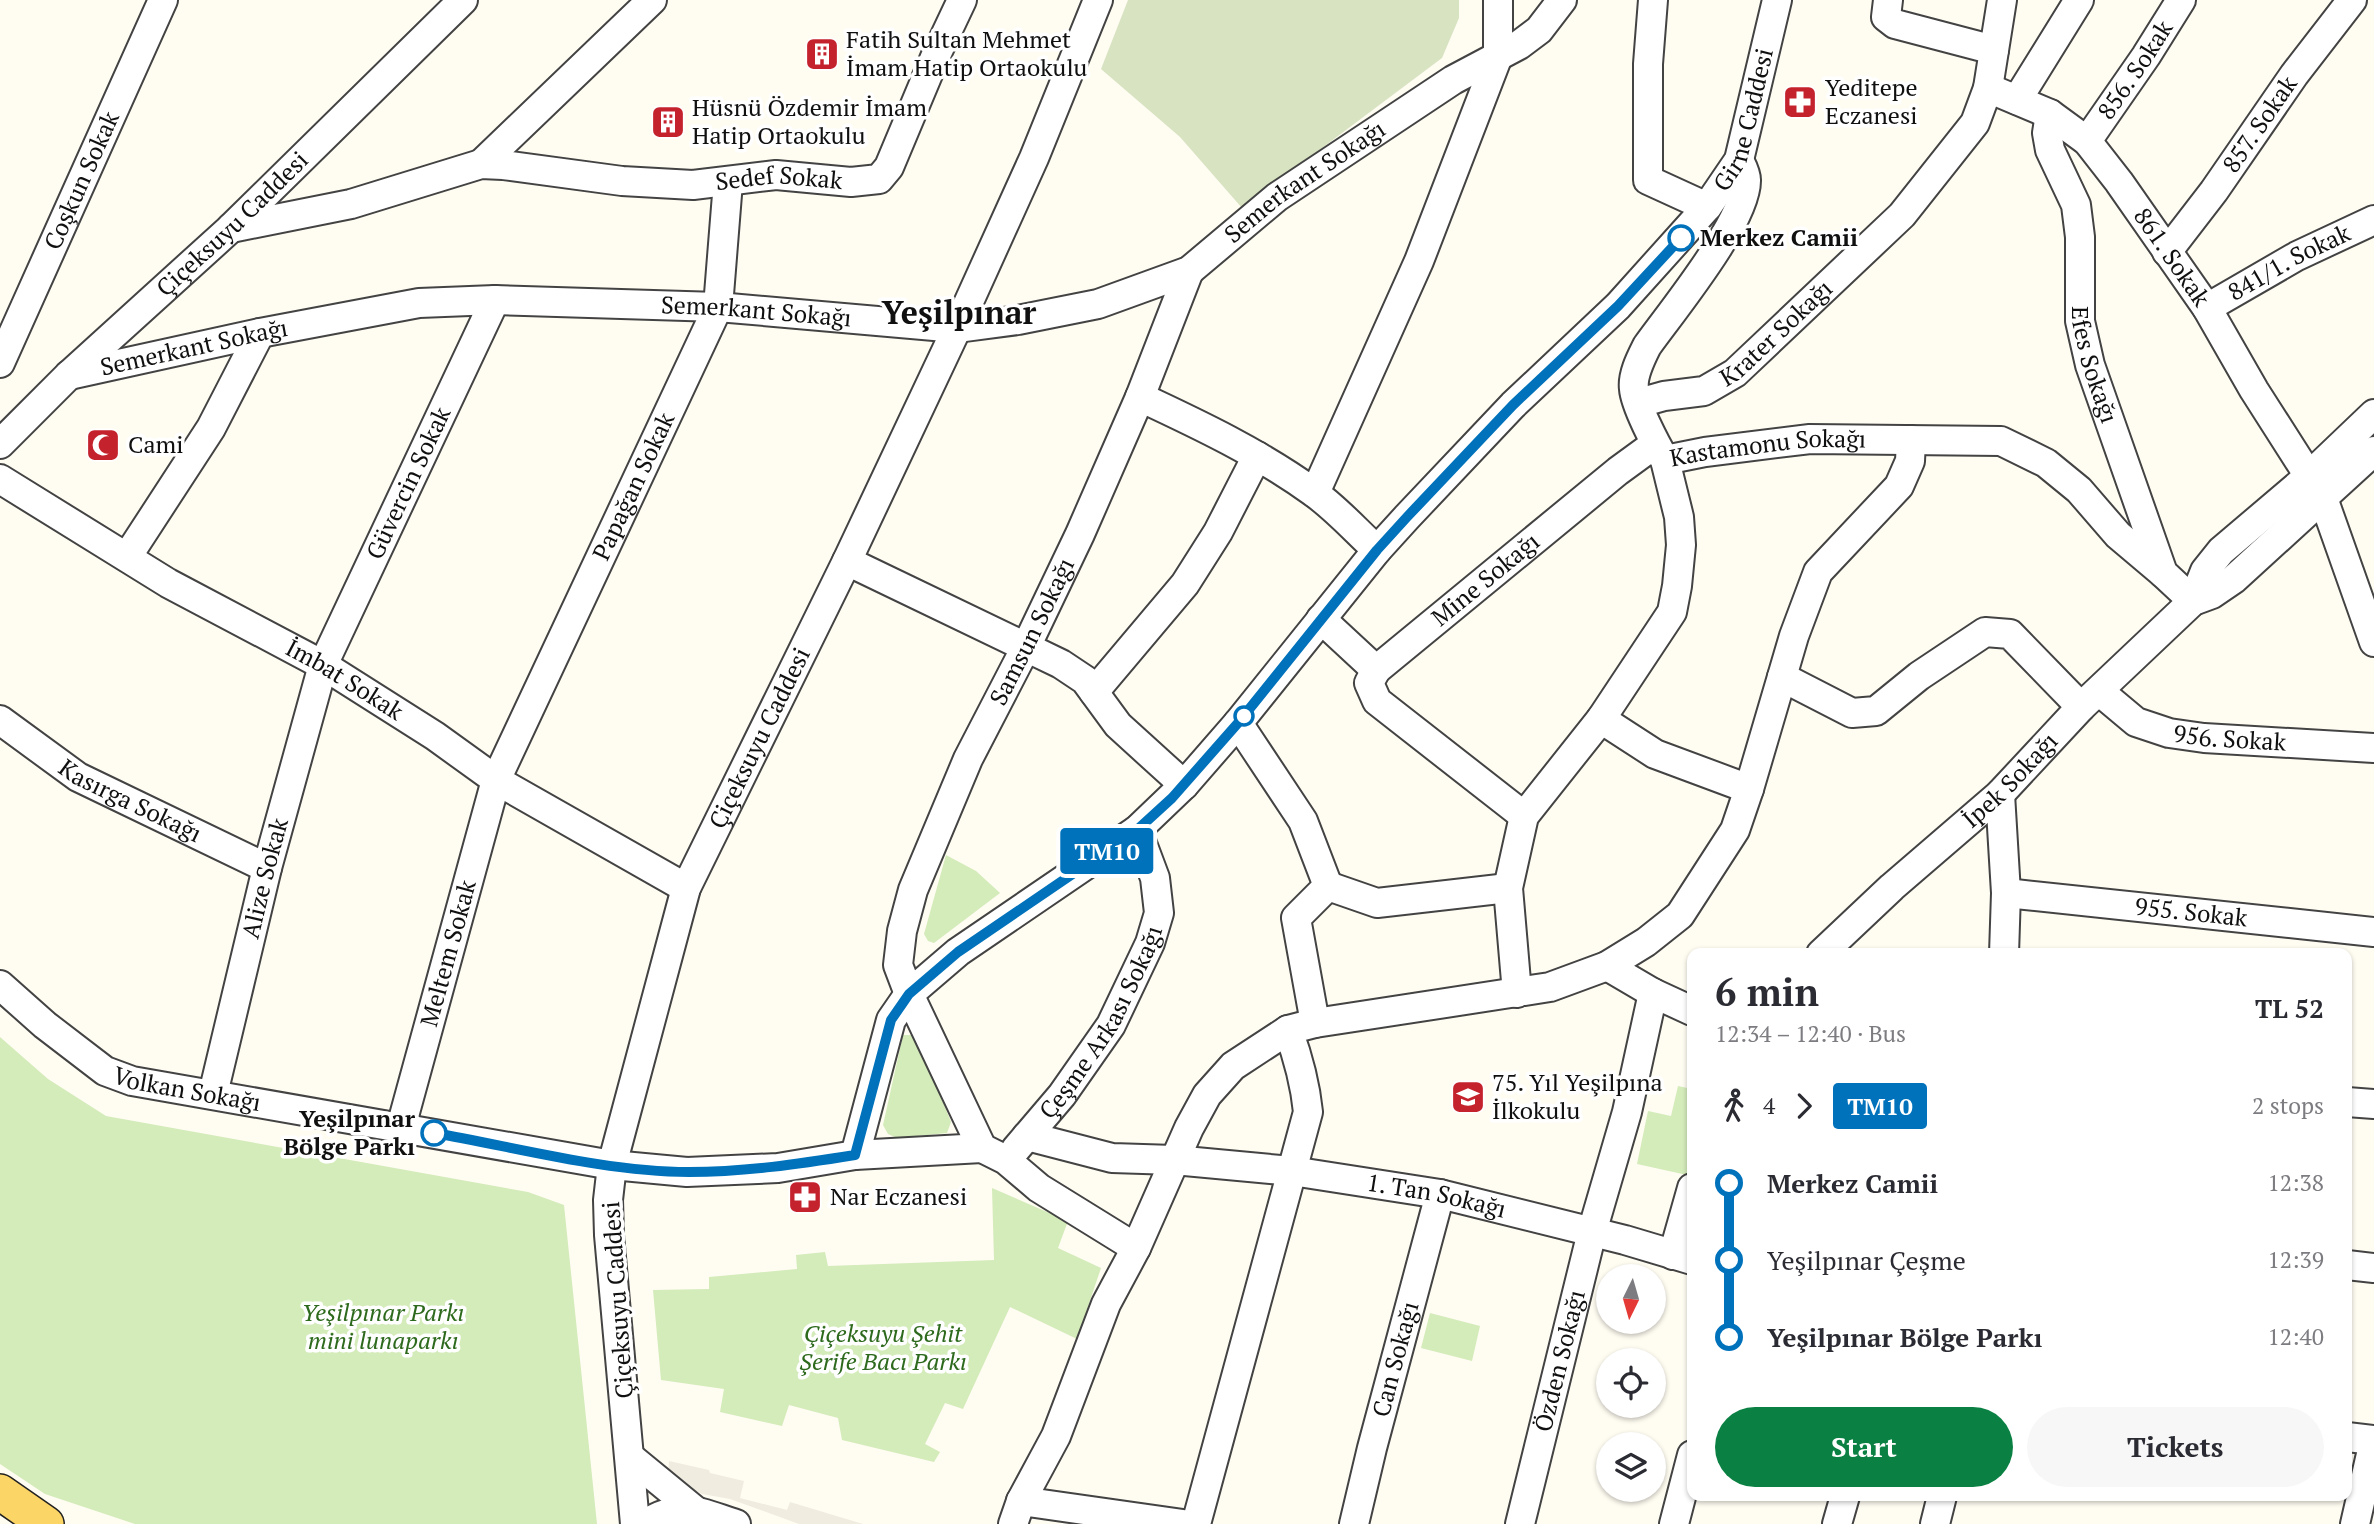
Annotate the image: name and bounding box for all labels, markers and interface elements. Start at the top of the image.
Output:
street label: 856. Sokak [2090,13,2180,125]
place label: Fatih Sultan Mehmet İmam Hatip Ortaokulu [846,23,1088,83]
building icon: Fatih Sultan Mehmet İmam Hatip Ortaokulu [803,35,841,73]
street label: Girne Caddesi [1705,45,1780,197]
street label: 857. Sokak [2215,69,2304,178]
place label: Yeditepe Eczanesi [1825,71,1918,131]
pharmacy icon: Yeditepe Eczanesi [1781,83,1819,121]
place label: Hüsnü Özdemir İmam Hatip Ortaokulu [692,91,927,151]
building icon: Hüsnü Özdemir İmam Hatip Ortaokulu [649,103,687,141]
street label: Coşkun Sokak [36,105,126,254]
street label: Semerkant Sokağı [1217,112,1391,250]
street label: Çiçeksuyu Caddesi [149,144,315,303]
street label: Sedef Sokak [713,158,844,197]
street label: 861. Sokak [2127,201,2218,313]
street label: 841/1. Sokak [2222,216,2356,308]
place label: Merkez Camii [1700,221,1858,253]
marker: Merkez Camii [1668,225,1694,251]
street label: Krater Sokağı [1714,272,1839,393]
street label: Semerkant Sokağı [661,288,853,334]
district label: Yeşilpınar [882,291,1037,333]
street label: Efes Sokağı [2065,306,2126,427]
street label: Semerkant Sokağı [97,311,290,383]
street label: Güvercin Sokak [358,401,458,564]
street label: Papağan Sokak [584,406,682,565]
street label: Kastamonu Sokağı [1667,422,1866,474]
mosque icon: Cami [84,426,122,464]
place label: Cami [128,428,184,460]
street label: Mine Sokağı [1424,525,1546,633]
street label: Samsun Sokağı [982,552,1081,711]
street label: İmbat Sokak [281,631,410,727]
street label: Çiçeksuyu Caddesi [701,642,817,834]
unlabelled marker [1234,706,1254,726]
street label: 956. Sokak [2171,717,2288,758]
street label: İpek Sokağı [1955,725,2064,834]
street label: Kasırga Sokağı [53,751,207,849]
street label: Alize Sokak [234,813,295,942]
line badge: TM10 [1058,828,1156,874]
text: TM10 [1074,835,1140,867]
street label: Meltem Sokak [412,876,483,1030]
street label: 955. Sokak [2133,890,2250,934]
street label: Çeşme Arkası Sokağı [1032,922,1169,1125]
text: 6 min [1715,967,1819,1017]
text: TL 52 [2255,991,2324,1025]
text: 12:34 – 12:40 · Bus [1715,1018,1906,1049]
street label: Volkan Sokağı [108,1058,263,1118]
place label: 75. Yıl Yeşilpına İlkokulu [1492,1066,1663,1126]
school or university icon: 75. Yıl Yeşilpına İlkokulu [1449,1078,1487,1116]
icon: walk [1715,1087,1753,1125]
icon: forward [1785,1087,1823,1125]
text: 4 [1763,1090,1775,1121]
text: TM10 [1847,1090,1913,1122]
text: 2 stops [2252,1090,2324,1121]
place label: Yeşilpınar Bölge Parkı [283,1102,416,1162]
marker: Yeşilpınar Bölge Parkı [421,1120,447,1146]
street label: 1. Tan Sokağı [1365,1166,1510,1225]
text: Merkez Camii [1767,1166,1938,1200]
text: 12:38 [2267,1167,2324,1198]
pharmacy icon: Nar Eczanesi [786,1178,824,1216]
place label: Nar Eczanesi [830,1180,967,1212]
street label: Çiçeksuyu Caddesi [594,1200,640,1400]
text: Yeşilpınar Çeşme [1767,1243,1966,1277]
text: 12:39 [2267,1244,2324,1275]
north arrow [1596,1264,1666,1334]
map controls [1596,1264,1666,1502]
street label: Özden Sokağı [1526,1286,1592,1435]
park label: Yeşilpınar Parkı mini lunaparkı [302,1296,464,1356]
street label: Can Sokağı [1364,1298,1426,1420]
park label: Çiçeksuyu Şehit Şerife Bacı Parkı [799,1317,967,1377]
text: Yeşilpınar Bölge Parkı [1767,1320,2042,1354]
text: 12:40 [2267,1321,2324,1352]
button: locate [1596,1348,1666,1418]
button: Start [1715,1407,2013,1487]
button: Tickets [2027,1407,2324,1487]
button: layers [1596,1432,1666,1502]

